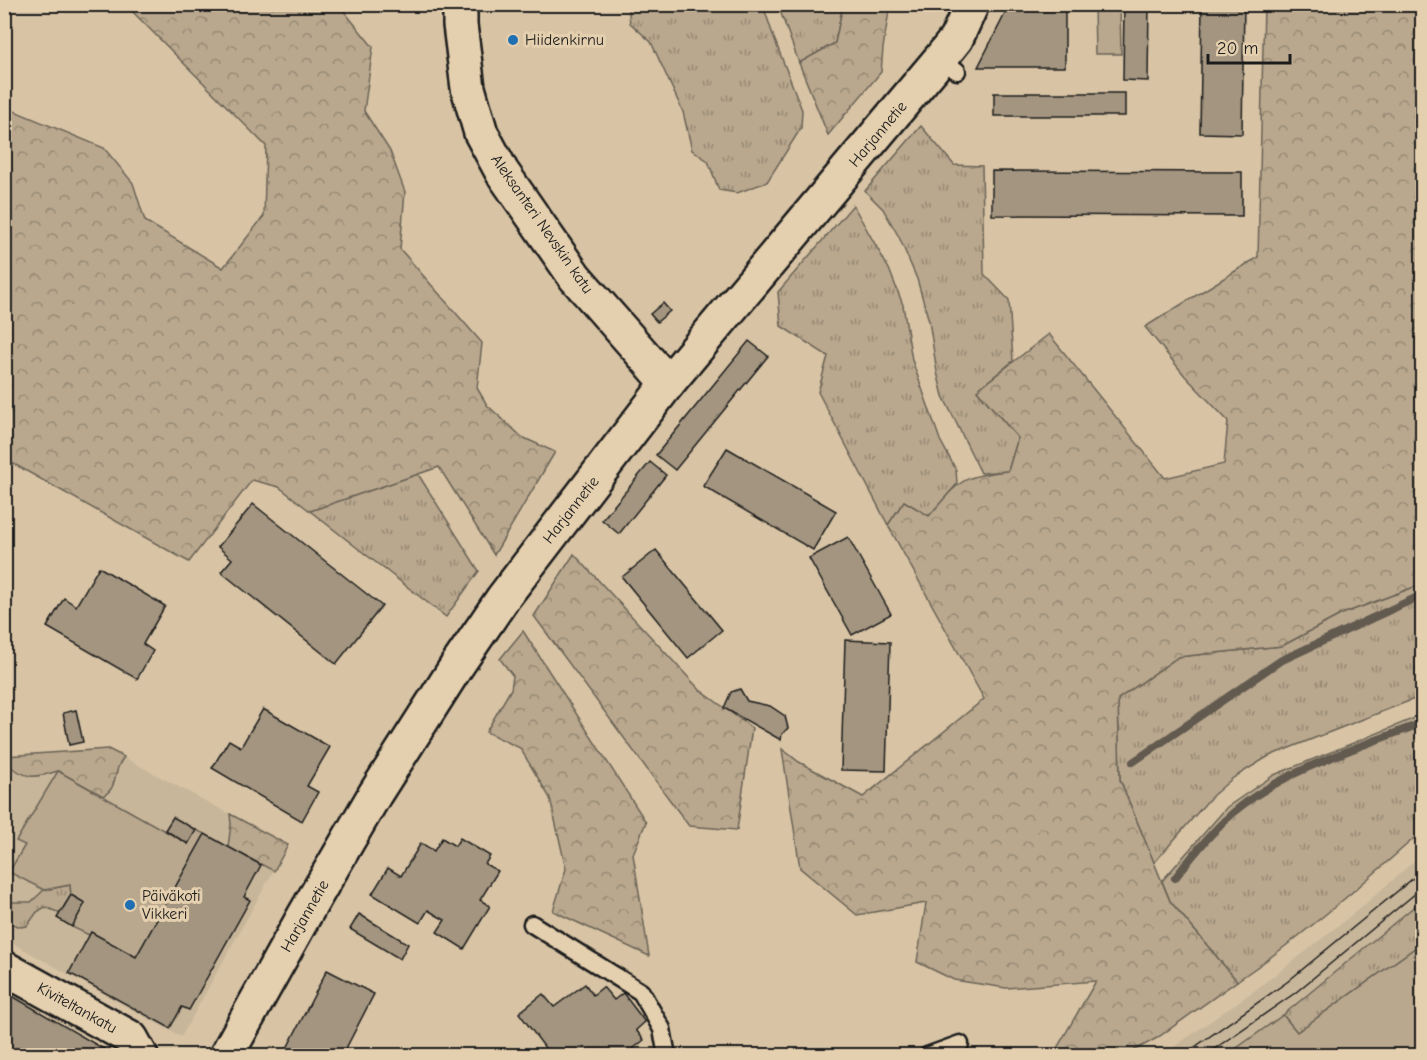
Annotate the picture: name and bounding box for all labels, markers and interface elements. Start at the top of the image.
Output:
scale bar [1208,27,1290,65]
place label: Hiidenkirnu [525,31,604,49]
marker: Hiidenkirnu [506,33,520,47]
text: 20 m [1217,38,1258,59]
street label: Harjannetie [845,98,911,170]
street label: Aleksanteri Nevskin katu [487,151,597,297]
street label: Harjannetie [539,473,603,547]
street label: Harjannetie [277,877,333,955]
place label: Päiväkoti Vikkeri [142,887,201,923]
marker: Päiväkoti Vikkeri [123,898,137,912]
street label: Kiviteltankatu [34,979,120,1037]

